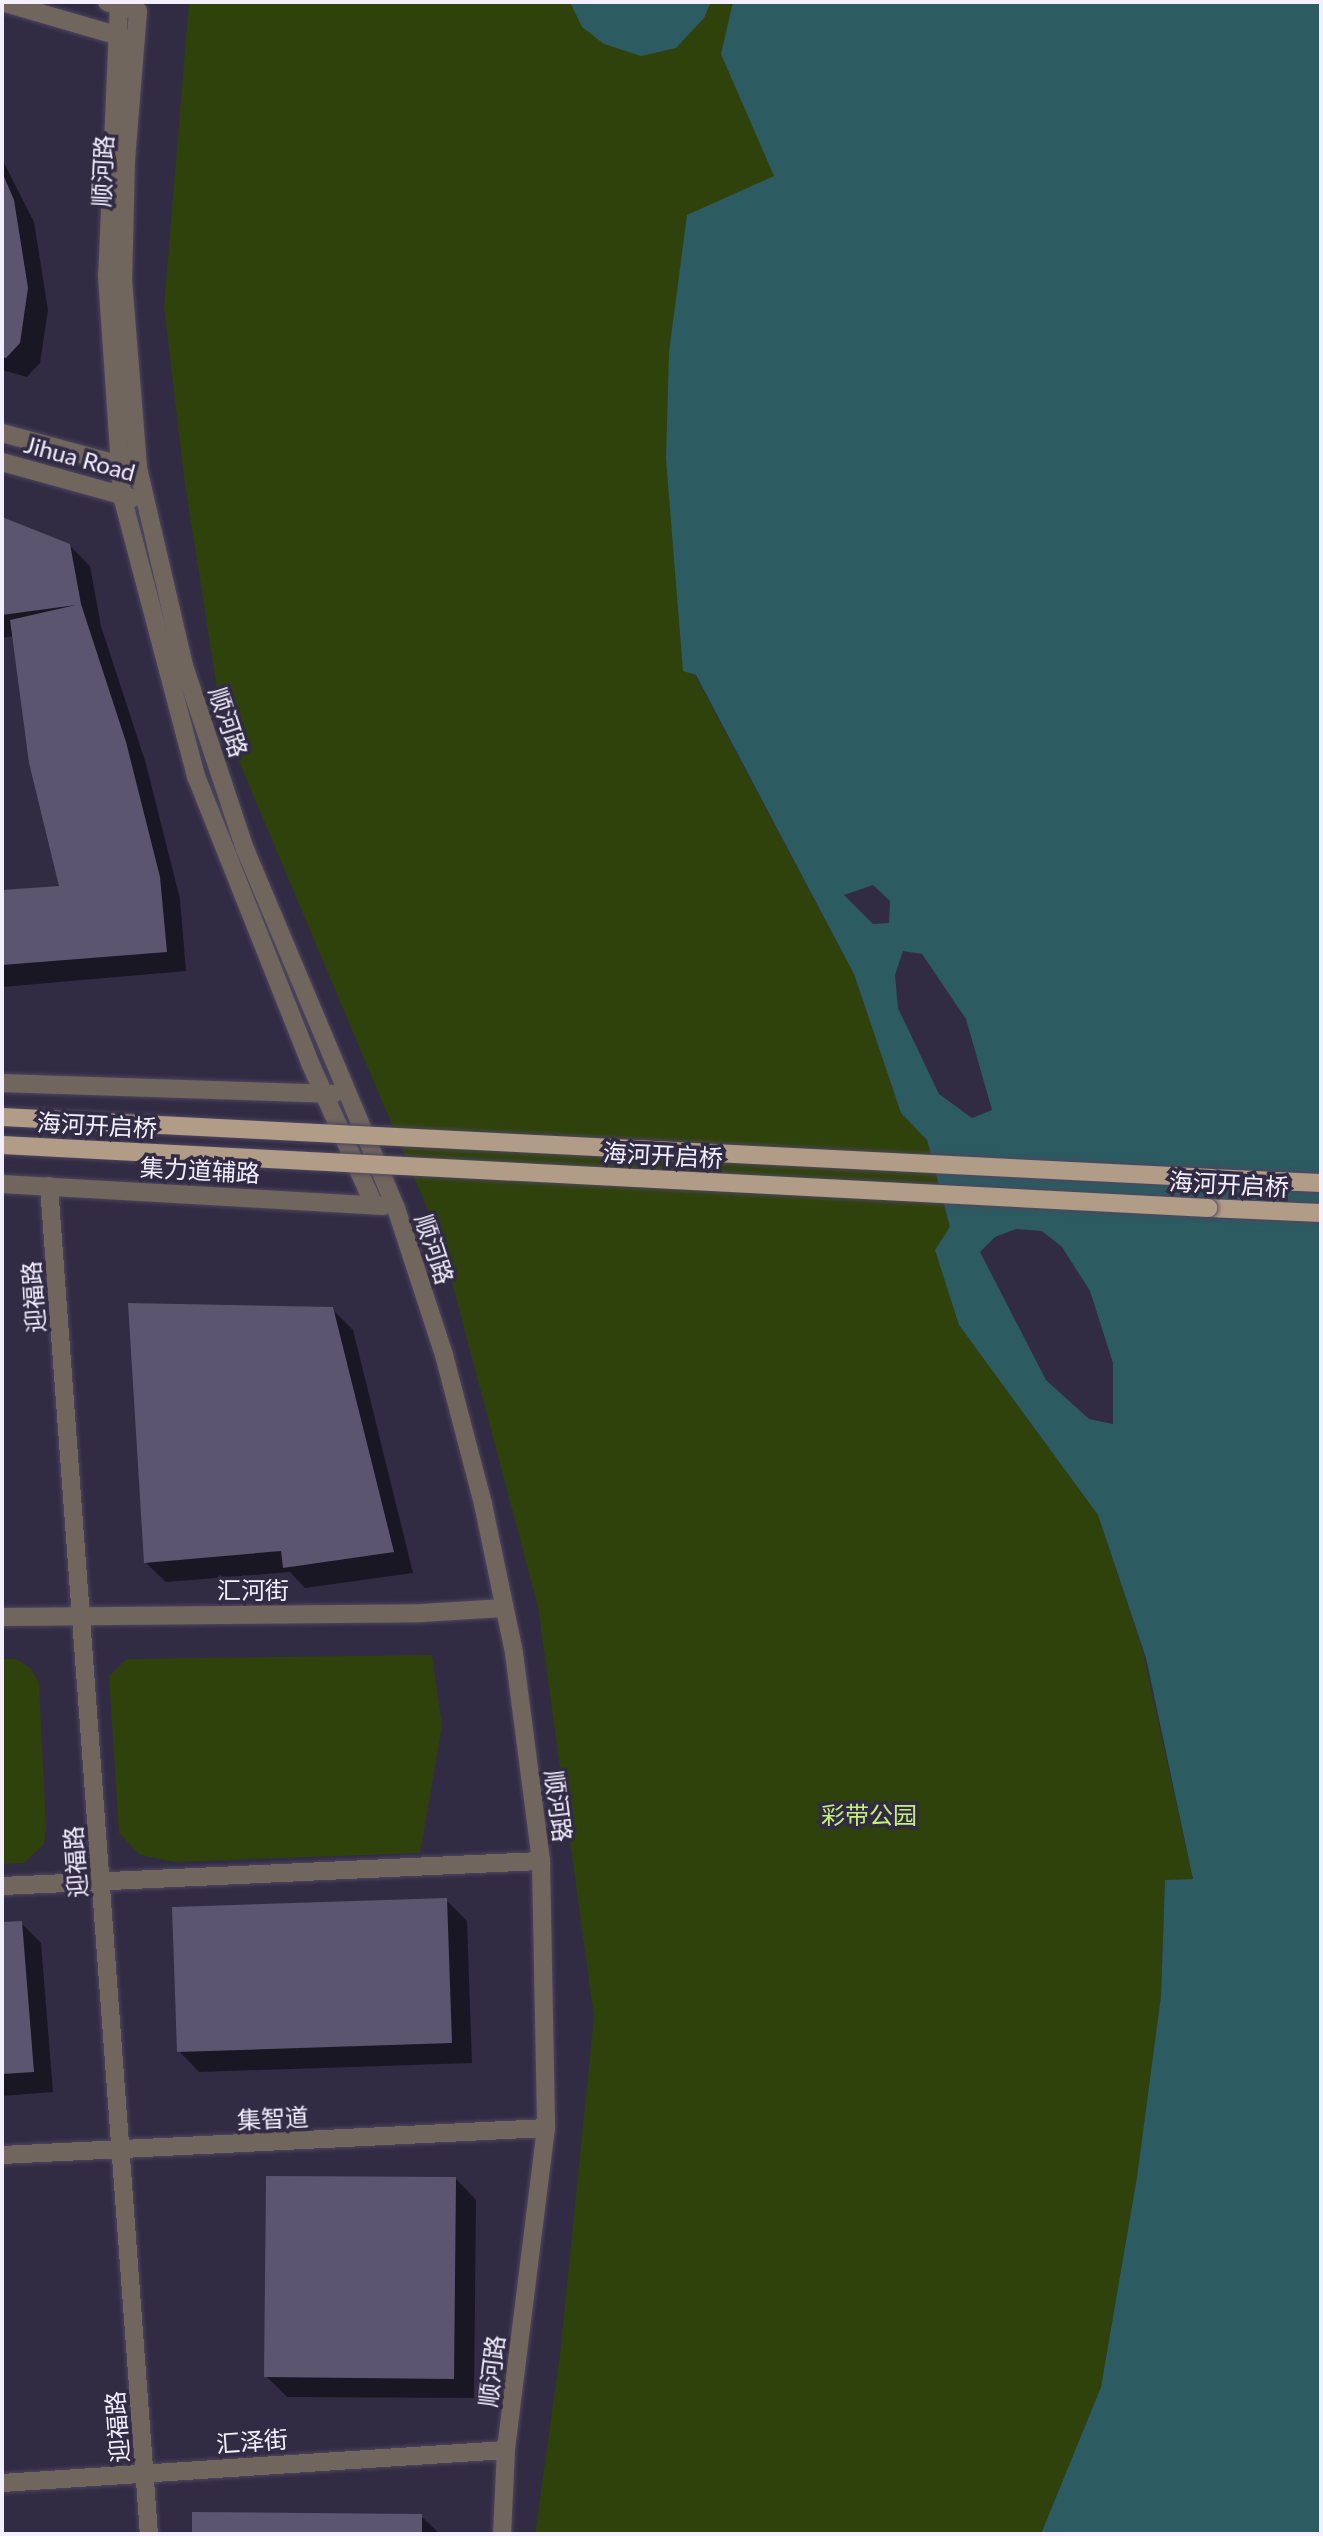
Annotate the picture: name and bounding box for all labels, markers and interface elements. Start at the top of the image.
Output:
street label: 顺河路 [86,134,118,208]
street label: Jihua Road [21,429,139,487]
street label: 顺河路 [204,683,254,761]
street label: 海河开启桥 [36,1107,158,1143]
street label: 海河开启桥 [602,1137,724,1173]
street label: 集力道辅路 [139,1152,261,1188]
street label: 海河开启桥 [1168,1166,1290,1202]
street label: 顺河路 [410,1210,460,1288]
street label: 迎福路 [16,1260,50,1334]
street label: 汇河街 [217,1576,289,1604]
street label: 顺河路 [540,1769,578,1843]
park label: 彩带公园 [821,1801,917,1829]
street label: 迎福路 [58,1825,92,1899]
street label: 集智道 [236,2102,310,2134]
street label: 顺河路 [472,2334,510,2408]
street label: 迎福路 [100,2390,134,2464]
street label: 汇泽街 [215,2424,289,2458]

